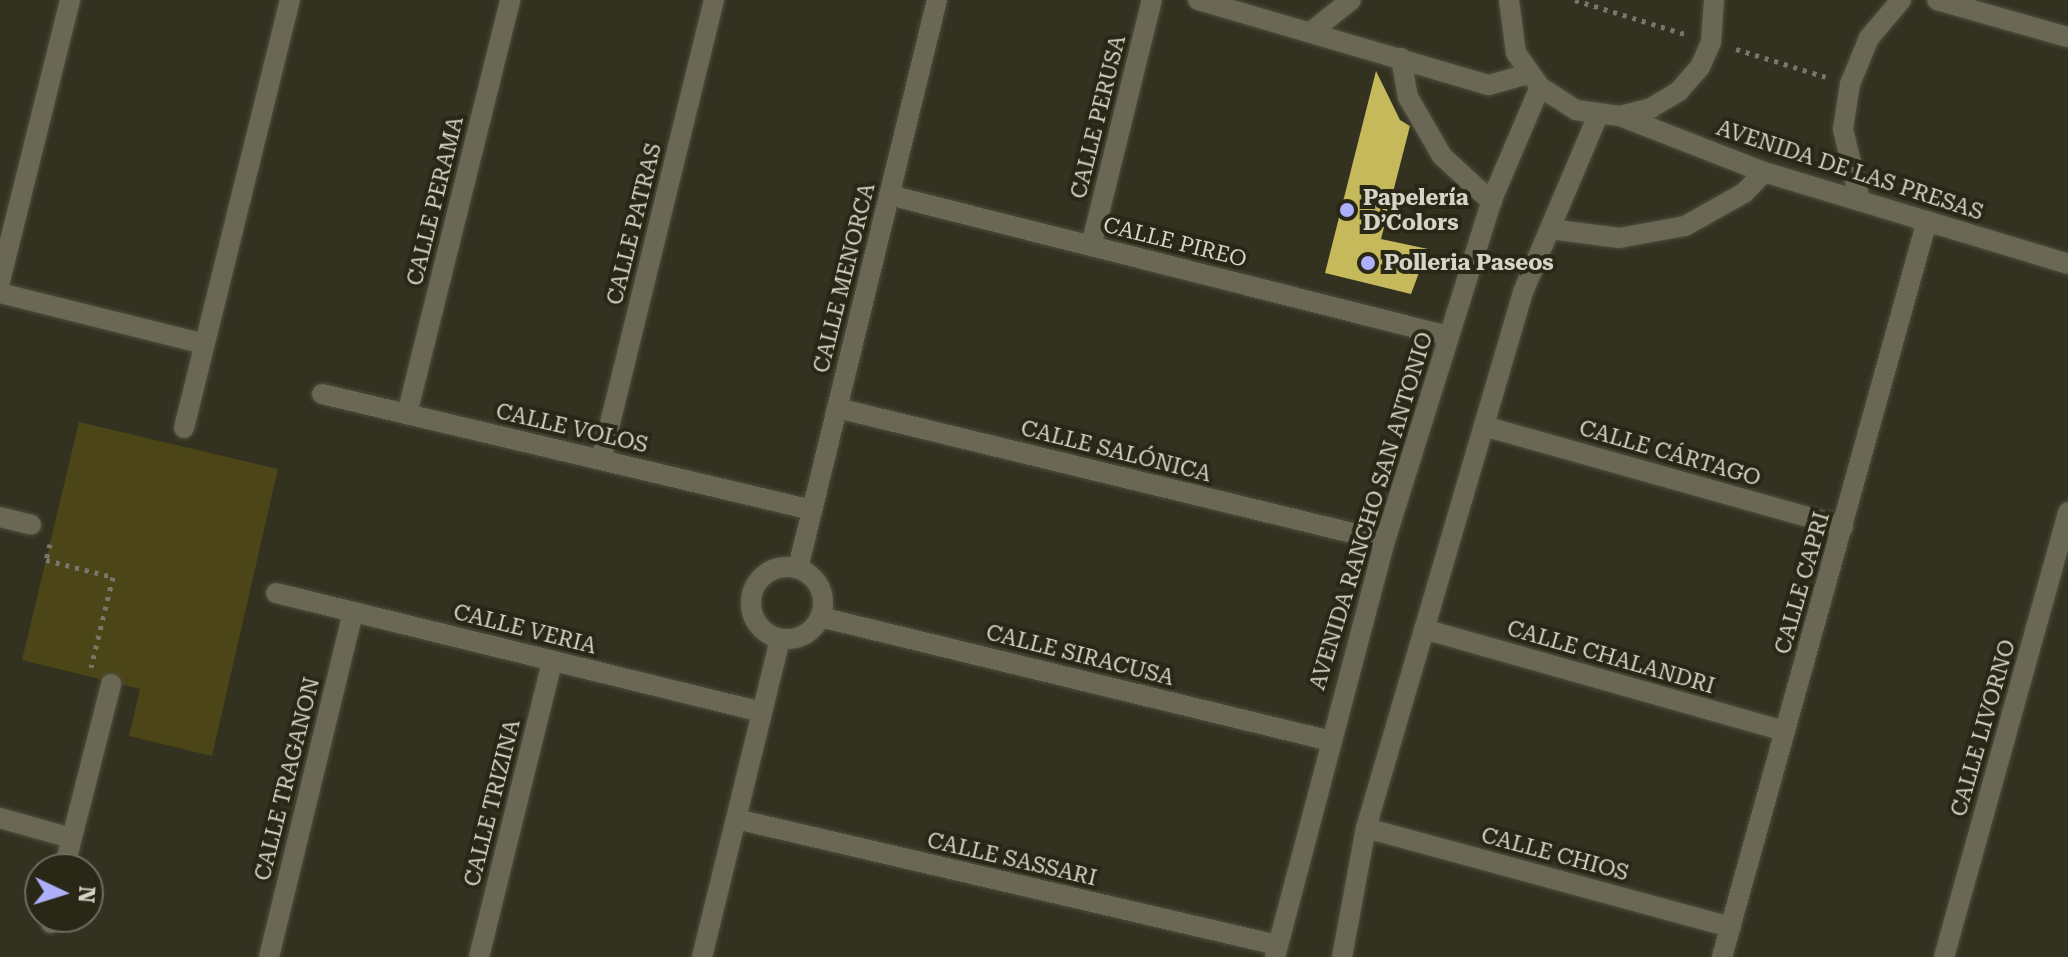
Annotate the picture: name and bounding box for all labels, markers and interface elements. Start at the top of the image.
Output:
street label: CALLE PERUSA [1065,33,1131,201]
street label: CALLE PERAMA [401,114,469,288]
street label: AVENIDA DE LAS PRESAS [1713,114,1987,226]
street label: CALLE PATRAS [601,140,667,308]
street label: CALLE MENORCA [808,180,880,376]
place label: Papelería D’Colors [1363,184,1469,236]
marker: Papelería D’Colors [1338,201,1356,219]
street label: CALLE PIREO [1101,211,1249,273]
place label: Polleria Paseos [1384,250,1554,276]
marker: Polleria Paseos [1359,254,1377,272]
street label: AVENIDA RANCHO SAN ANTONIO [1304,329,1438,693]
street label: CALLE VOLOS [493,398,651,458]
street label: CALLE CÁRTAGO [1576,414,1764,492]
street label: CALLE SALÓNICA [1018,415,1214,487]
street label: CALLE CAPRI [1769,509,1835,657]
street label: CALLE VERIA [451,598,599,660]
street label: CALLE CHALANDRI [1504,615,1718,699]
street label: CALLE SIRACUSA [983,619,1177,691]
street label: CALLE LIVORNO [1945,637,2021,819]
street label: CALLE TRAGANON [249,675,325,883]
street label: CALLE TRIZINA [459,717,525,889]
street label: CALLE CHIOS [1478,822,1632,886]
street label: CALLE SASSARI [925,827,1099,891]
north arrow [24,853,104,933]
text: N [73,885,100,904]

